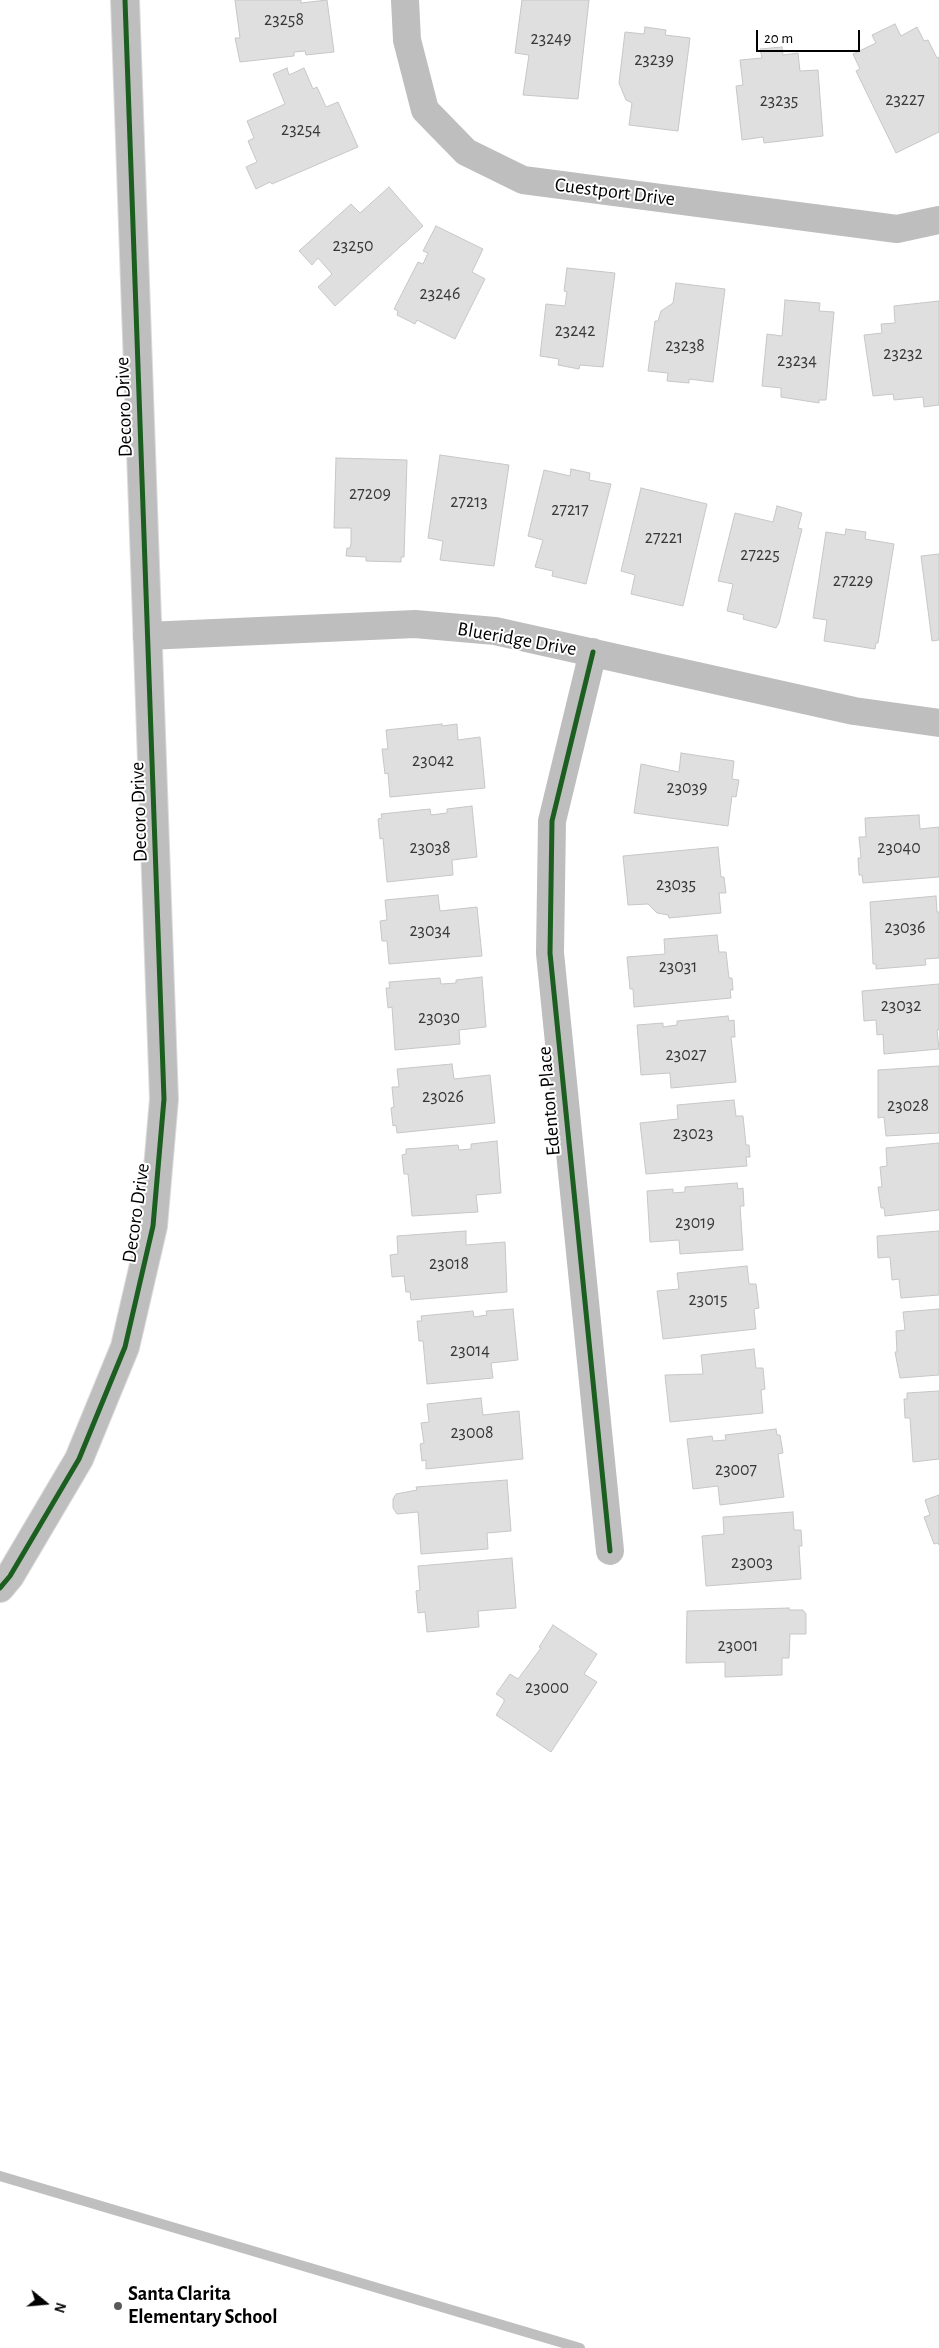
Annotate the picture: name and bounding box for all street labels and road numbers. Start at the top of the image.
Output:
street label: Cuestport Drive [554,173,676,211]
street label: Decoro Drive [110,356,138,458]
street label: Blueridge Drive [456,617,578,661]
street label: Decoro Drive [125,761,153,863]
street label: Edenton Place [532,1045,566,1157]
street label: Decoro Drive [117,1162,155,1264]

